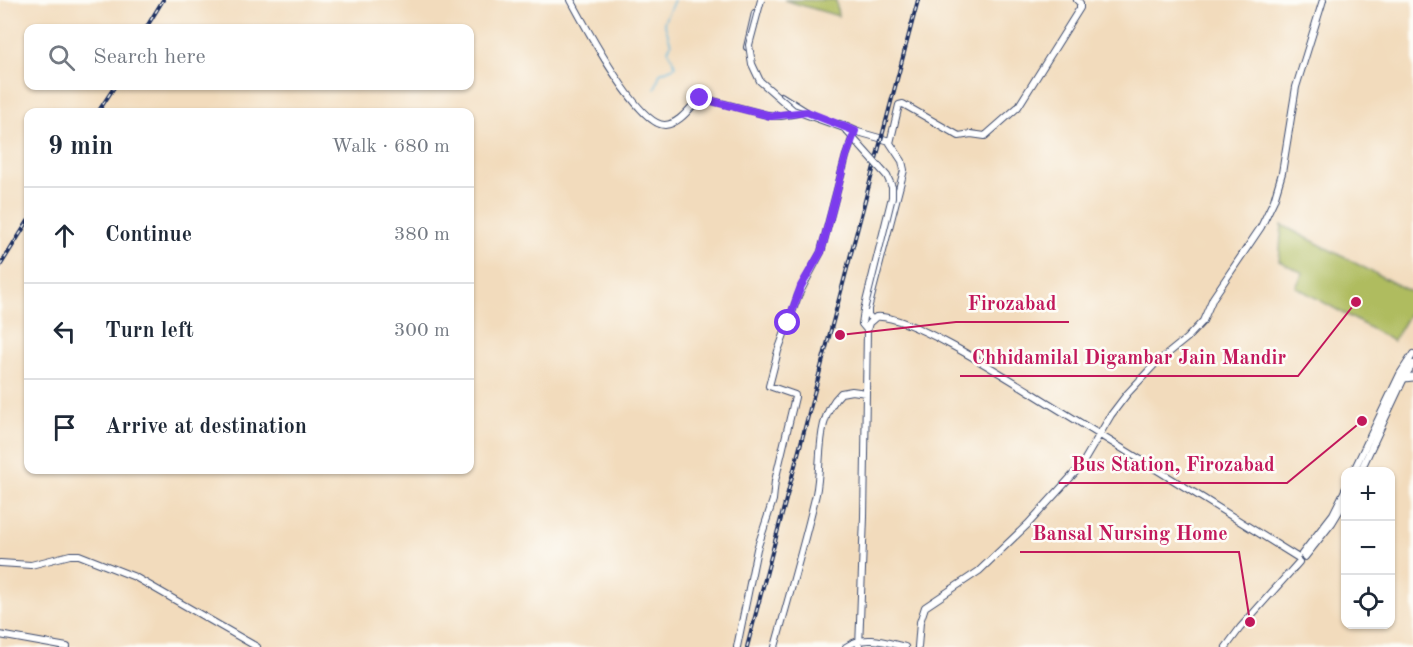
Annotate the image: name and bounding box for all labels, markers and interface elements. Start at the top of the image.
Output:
search box [24,24,474,90]
icon: search [45,41,78,74]
text: Search here [93,46,206,68]
route end [686,84,712,110]
text: 9 min [48,134,113,160]
text: Walk · 680 m [331,137,450,157]
icon: ahead [48,219,81,252]
text: Continue [105,224,192,246]
text: 380 m [394,225,450,245]
callout: Firozabad [956,284,1069,322]
text: Firozabad [968,295,1057,315]
route start [774,309,800,335]
icon: left [48,315,81,348]
text: Turn left [105,320,194,342]
text: 300 m [394,321,450,341]
callout: Chhidamilal Digambar Jain Mandir [960,338,1298,376]
text: Chhidamilal Digambar Jain Mandir [972,349,1286,369]
icon: arrive [48,411,81,444]
text: Arrive at destination [105,416,307,438]
callout: Bus Station, Firozabad [1059,445,1287,483]
text: Bus Station, Firozabad [1071,456,1275,476]
map controls [1341,467,1395,629]
button: + [1341,467,1395,521]
callout: Bansal Nursing Home [1020,514,1239,552]
button: − [1341,521,1395,575]
text: Bansal Nursing Home [1032,525,1228,545]
button: locate [1341,575,1395,629]

